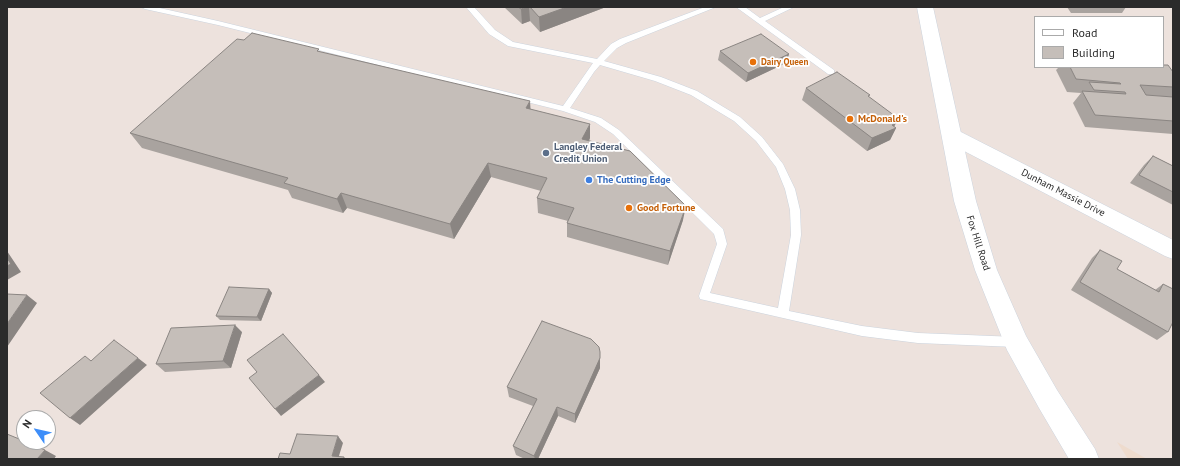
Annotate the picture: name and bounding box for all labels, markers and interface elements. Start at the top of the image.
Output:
legend [1034,16,1164,68]
text: Road [1072,25,1097,40]
text: Building [1072,45,1115,60]
marker: Dairy Queen [748,57,758,67]
place label: Dairy Queen [761,57,808,67]
place label: McDonald's [858,113,907,125]
marker: McDonald's [845,114,855,124]
place label: Langley Federal Credit Union [554,141,622,164]
marker: Langley Federal Credit Union [541,148,551,158]
street label: Dunham Massie Drive [1019,167,1107,219]
place label: The Cutting Edge [597,174,671,186]
marker: The Cutting Edge [584,175,594,185]
place label: Good Fortune [637,202,695,214]
marker: Good Fortune [624,203,634,213]
street label: Fox Hill Road [963,214,993,272]
north arrow [16,410,56,450]
text: N [19,417,35,431]

